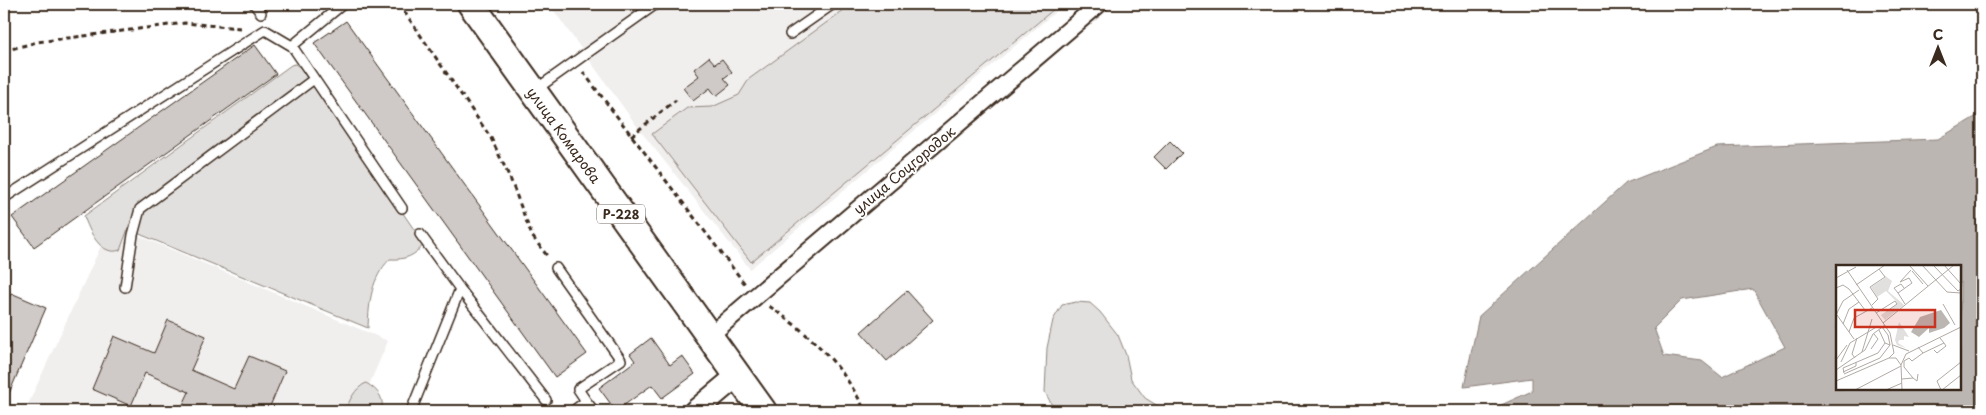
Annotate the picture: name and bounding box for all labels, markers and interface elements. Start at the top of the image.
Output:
north arrow [1914,22,1964,72]
text: С [1933,24,1943,45]
street label: улица Комарова [522,83,606,188]
street label: улица Соцгородок [848,121,960,219]
road number: Р-228 [597,204,645,223]
inset map [1836,265,1961,390]

